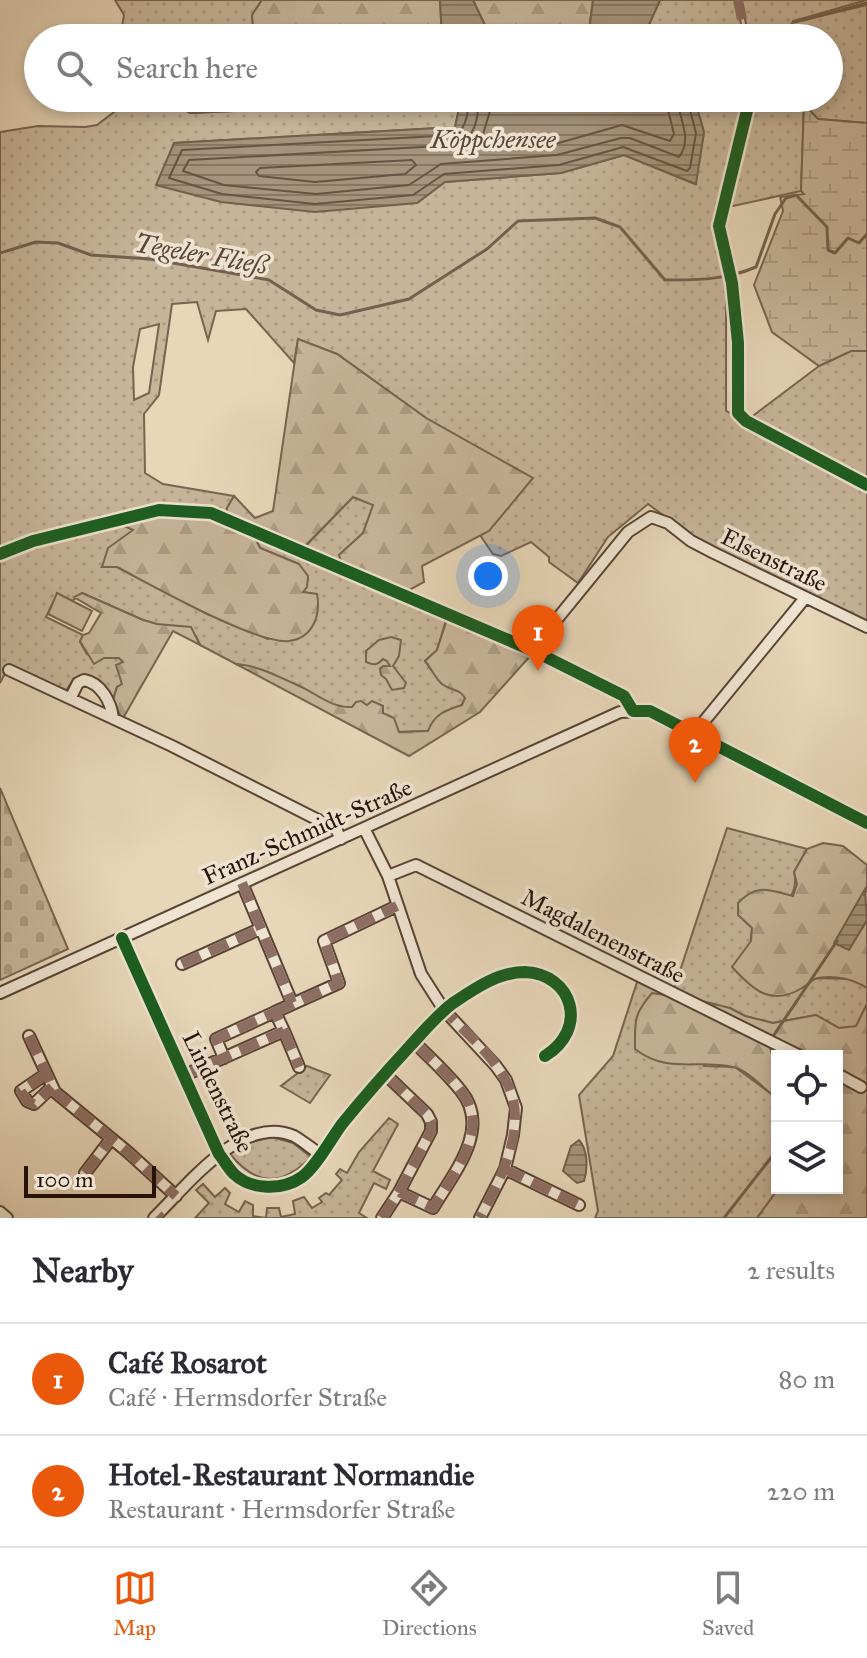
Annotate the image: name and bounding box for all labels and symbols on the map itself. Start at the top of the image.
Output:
water label: Köppchensee [429,123,557,156]
water label: Tegeler Fließ [132,227,273,282]
street label: Elsenstraße [716,521,832,599]
your location [468,556,508,596]
pin: 1 [512,605,564,671]
pin: 2 [669,717,721,783]
street label: Franz-Schmidt-Straße [198,772,416,892]
street label: Magdalenenstraße [516,882,690,990]
street label: Lindenstraße [176,1026,260,1158]
scale bar [24,1162,156,1198]

